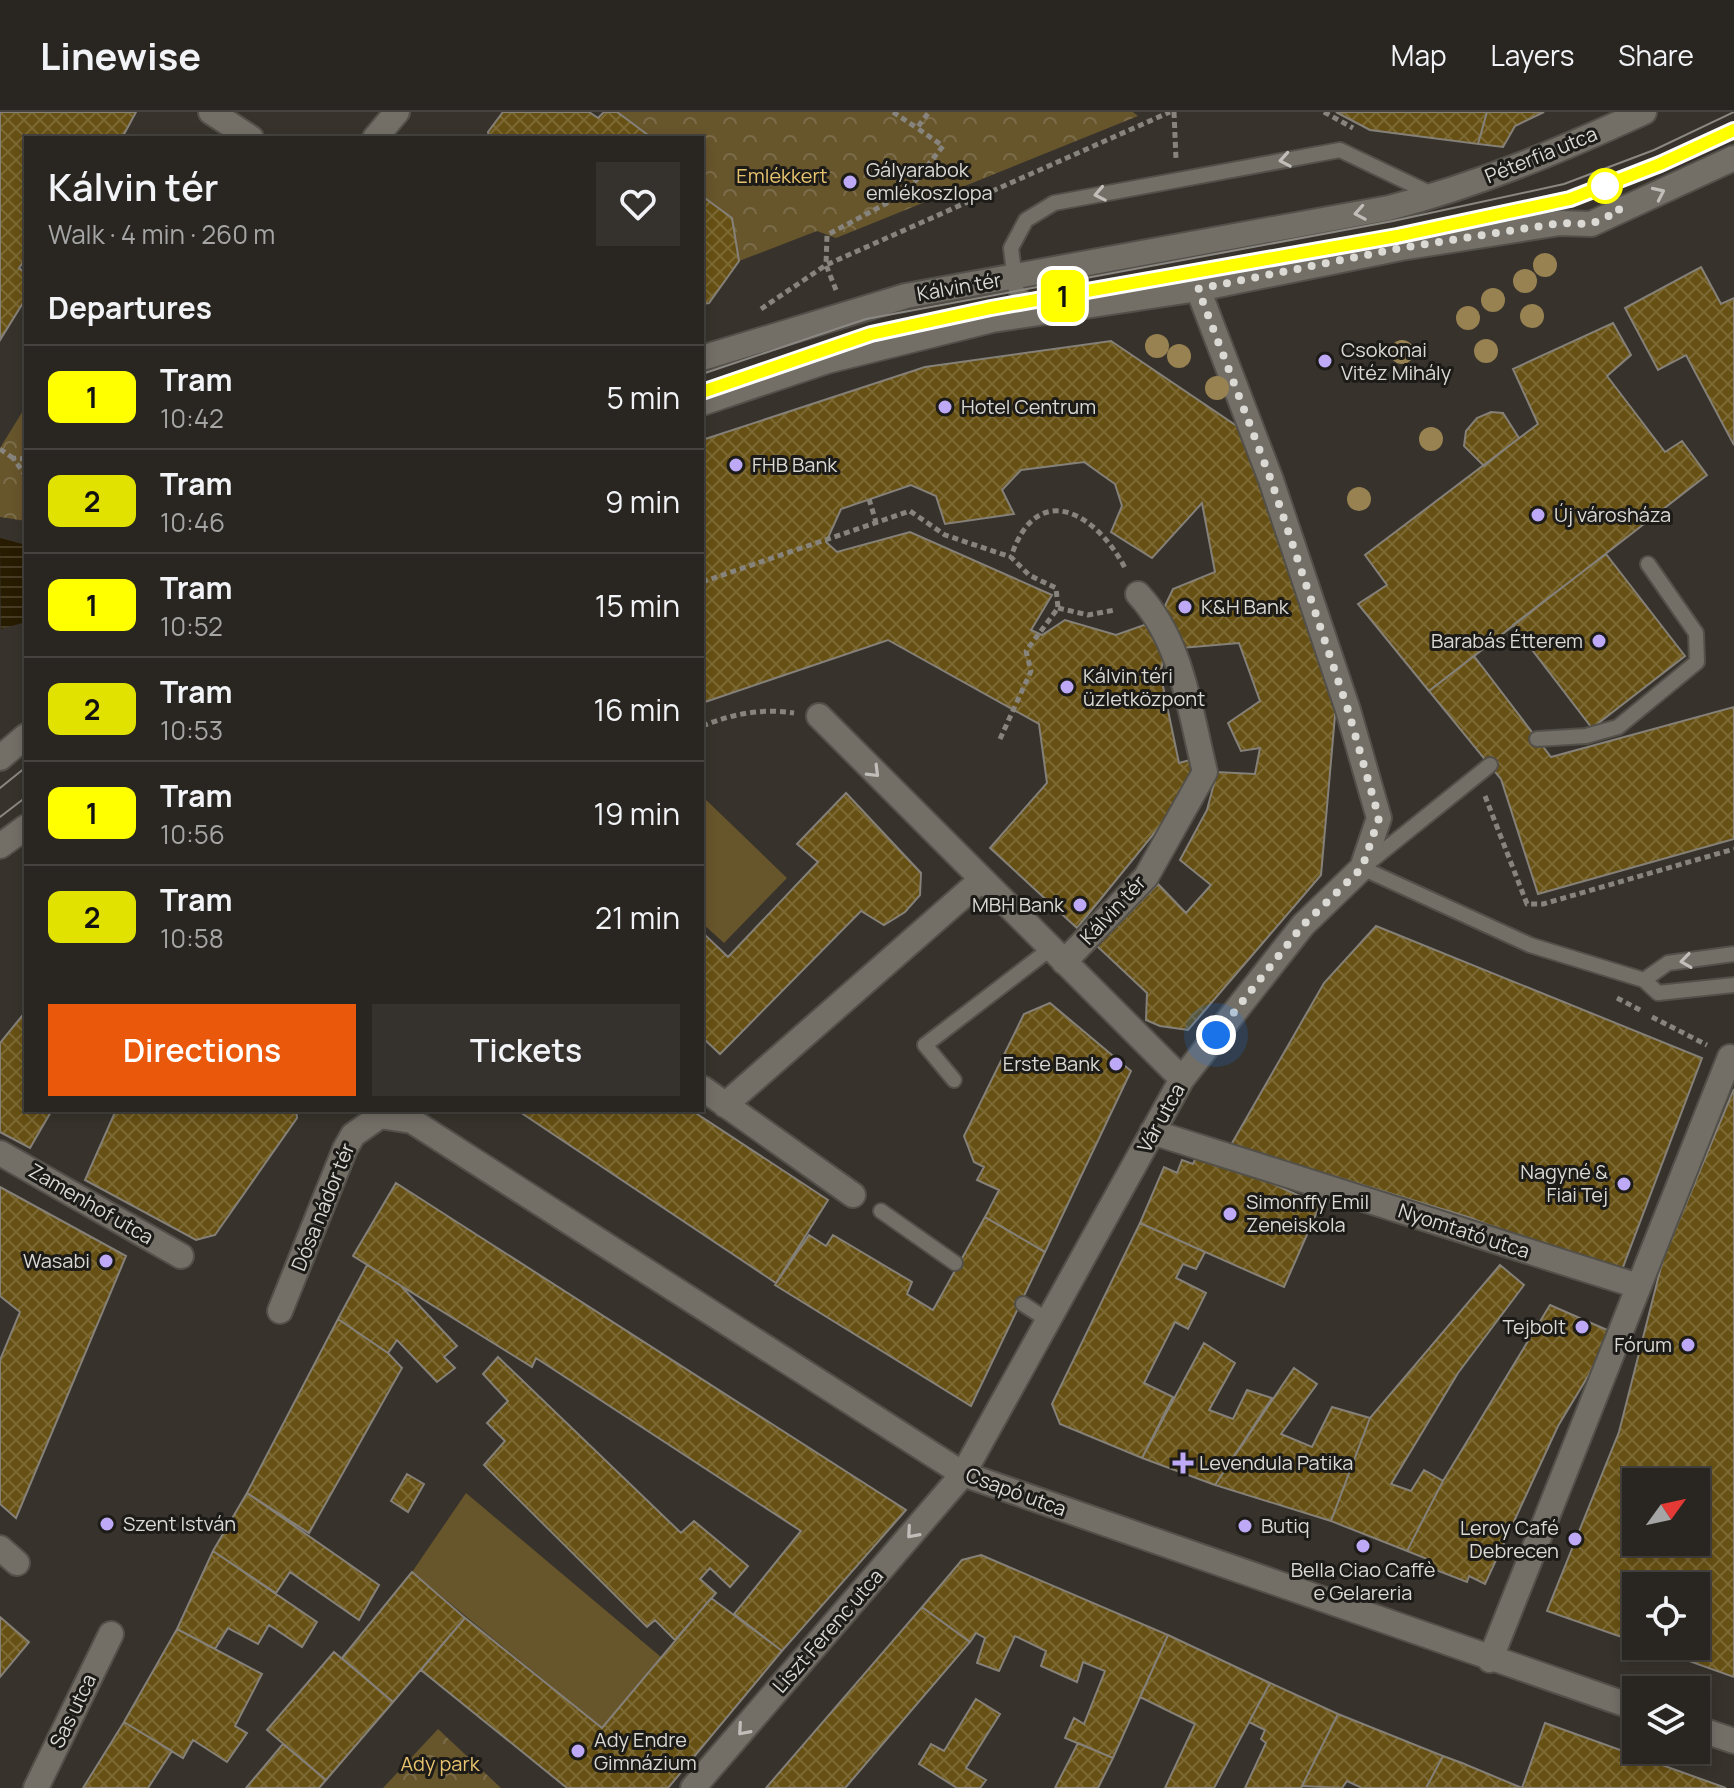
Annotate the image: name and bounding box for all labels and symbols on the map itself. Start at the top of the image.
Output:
street label: Péterfia utca [1481,120,1601,189]
one-way arrow [1279,150,1292,167]
place label: Gályarabok emlékoszlopa [866,156,993,206]
park label: Emlékkert [736,162,828,189]
unlabelled marker [1588,169,1622,203]
marker: Gályarabok emlékoszlopa [841,173,859,191]
one-way arrow [1093,185,1107,202]
one-way arrow [1651,187,1665,203]
one-way arrow [1353,204,1367,221]
street label: Kálvin tér [915,266,1003,307]
line badge: 1 [1037,270,1089,322]
place label: Csokonai Vitéz Mihály [1341,336,1452,386]
marker: Csokonai Vitéz Mihály [1316,352,1334,370]
place label: Hotel Centrum [961,393,1096,420]
marker: Hotel Centrum [936,398,954,416]
place label: FHB Bank [752,451,838,478]
marker: FHB Bank [727,456,745,474]
place label: Új városháza [1554,501,1671,528]
marker: Új városháza [1529,506,1547,524]
place label: K&H Bank [1201,593,1290,620]
marker: K&H Bank [1176,598,1194,616]
place label: Barabás Étterem [1431,627,1583,654]
marker: Barabás Étterem [1590,632,1608,650]
place label: Kálvin téri üzletközpont [1083,662,1205,712]
marker: Kálvin téri üzletközpont [1058,678,1076,696]
one-way arrow [865,763,879,777]
street label: Kálvin tér [1074,869,1152,950]
place label: MBH Bank [972,891,1065,918]
marker: MBH Bank [1071,896,1089,914]
one-way arrow [1680,952,1693,969]
your location [1196,1015,1236,1055]
place label: Erste Bank [1003,1050,1101,1077]
marker: Erste Bank [1107,1055,1125,1073]
street label: Vár utca [1131,1078,1191,1157]
street label: Dósa nádor tér [285,1139,360,1275]
street label: Zamenhof utca [24,1157,159,1250]
place label: Nagyné & Fiai Tej [1520,1158,1608,1208]
marker: Nagyné & Fiai Tej [1615,1175,1633,1193]
place label: Simonffy Emil Zeneiskola [1246,1188,1369,1238]
street label: Nyomtató utca [1395,1197,1533,1265]
marker: Simonffy Emil Zeneiskola [1221,1205,1239,1223]
place label: Wasabi [23,1247,90,1274]
marker: Wasabi [97,1252,115,1270]
place label: Tejbolt [1503,1313,1566,1340]
marker: Tejbolt [1573,1318,1591,1336]
place label: Fórum [1614,1331,1672,1358]
marker: Fórum [1679,1336,1697,1354]
place label: Levendula Patika [1199,1449,1353,1476]
marker: Levendula Patika [1174,1454,1192,1472]
street label: Csapó utca [962,1461,1070,1522]
north arrow [1622,1468,1710,1556]
place label: Szent István [123,1510,236,1537]
place label: Butiq [1261,1512,1310,1539]
place label: Leroy Café Debrecen [1460,1514,1559,1564]
marker: Szent István [98,1515,116,1533]
marker: Butiq [1236,1517,1254,1535]
one-way arrow [907,1523,922,1538]
marker: Leroy Café Debrecen [1566,1530,1584,1548]
marker: Bella Ciao Caffè e Gelareria [1354,1537,1372,1555]
place label: Bella Ciao Caffè e Gelareria [1291,1556,1435,1606]
street label: Liszt Ferenc utca [766,1563,889,1699]
street label: Sas utca [43,1669,102,1752]
one-way arrow [738,1721,753,1735]
place label: Ady Endre Gimnázium [594,1726,697,1776]
marker: Ady Endre Gimnázium [569,1742,587,1760]
park label: Ady park [400,1750,481,1777]

